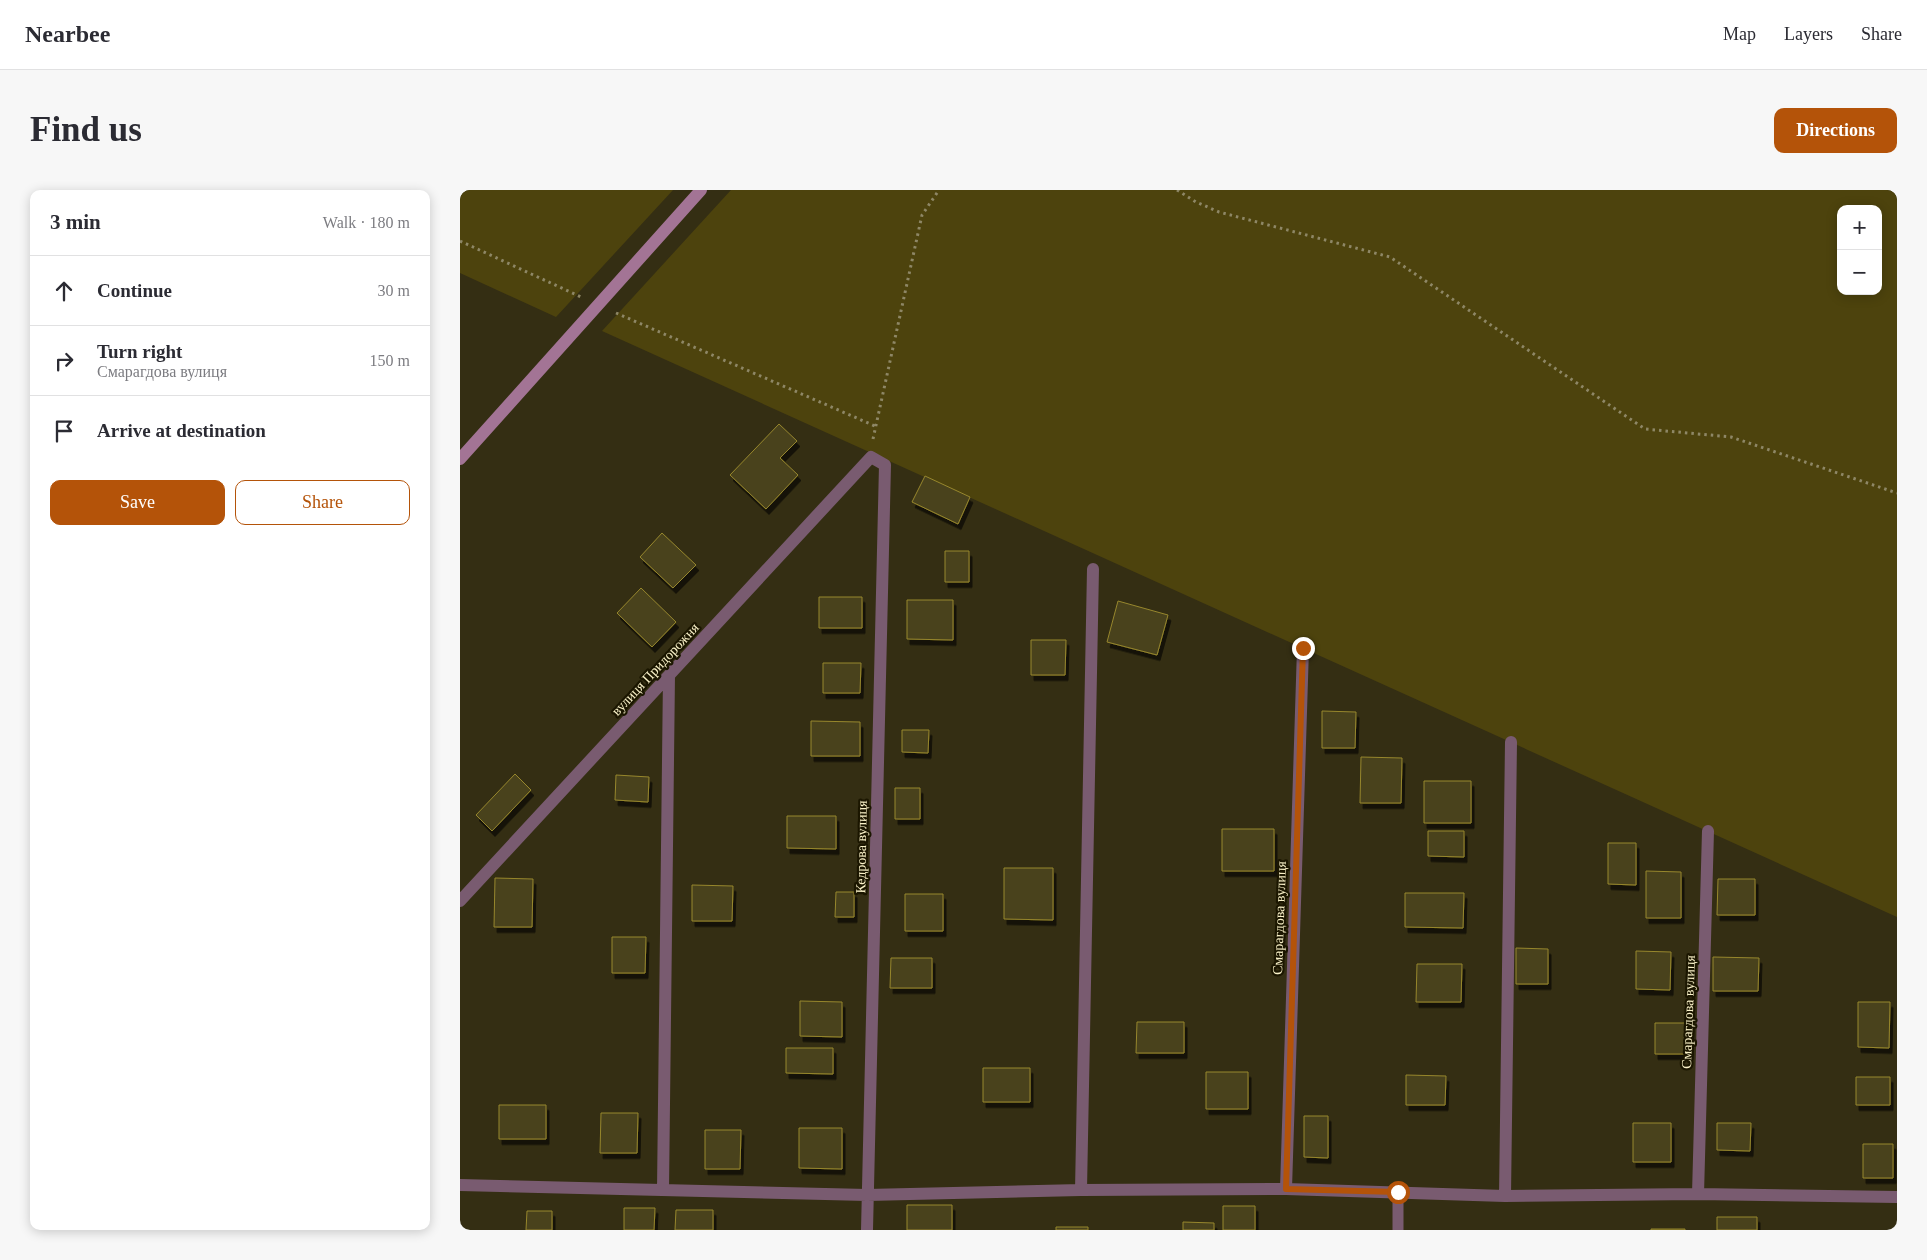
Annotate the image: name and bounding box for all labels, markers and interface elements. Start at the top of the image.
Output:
text: Nearbee [25,21,110,47]
text: Map [1723,24,1756,44]
text: Layers [1784,24,1833,44]
text: Share [1861,24,1902,44]
button: Directions [1774,108,1897,153]
text: Find us [30,110,142,149]
map controls [1837,205,1882,295]
button: + [1837,205,1882,250]
text: 3 min [50,210,101,234]
text: Walk · 180 m [323,214,410,231]
button: − [1837,250,1882,295]
icon: ahead [50,277,78,305]
text: Continue [97,280,172,301]
text: 30 m [378,282,410,299]
text: Turn right [97,341,182,362]
icon: right [50,347,78,375]
text: 150 m [370,352,410,369]
text: Смарагдова вулиця [97,363,227,380]
icon: arrive [50,417,78,445]
text: Arrive at destination [97,420,266,441]
button: Save [50,480,225,525]
button: Share [235,480,410,525]
street label: вулиця Придорожня [609,620,702,718]
route end [1292,637,1315,660]
street label: Кедрова вулиця [853,800,870,894]
street label: Смарагдова вулиця [1270,860,1289,975]
street label: Смарагдова вулиця [1679,954,1698,1069]
route start [1387,1181,1410,1204]

